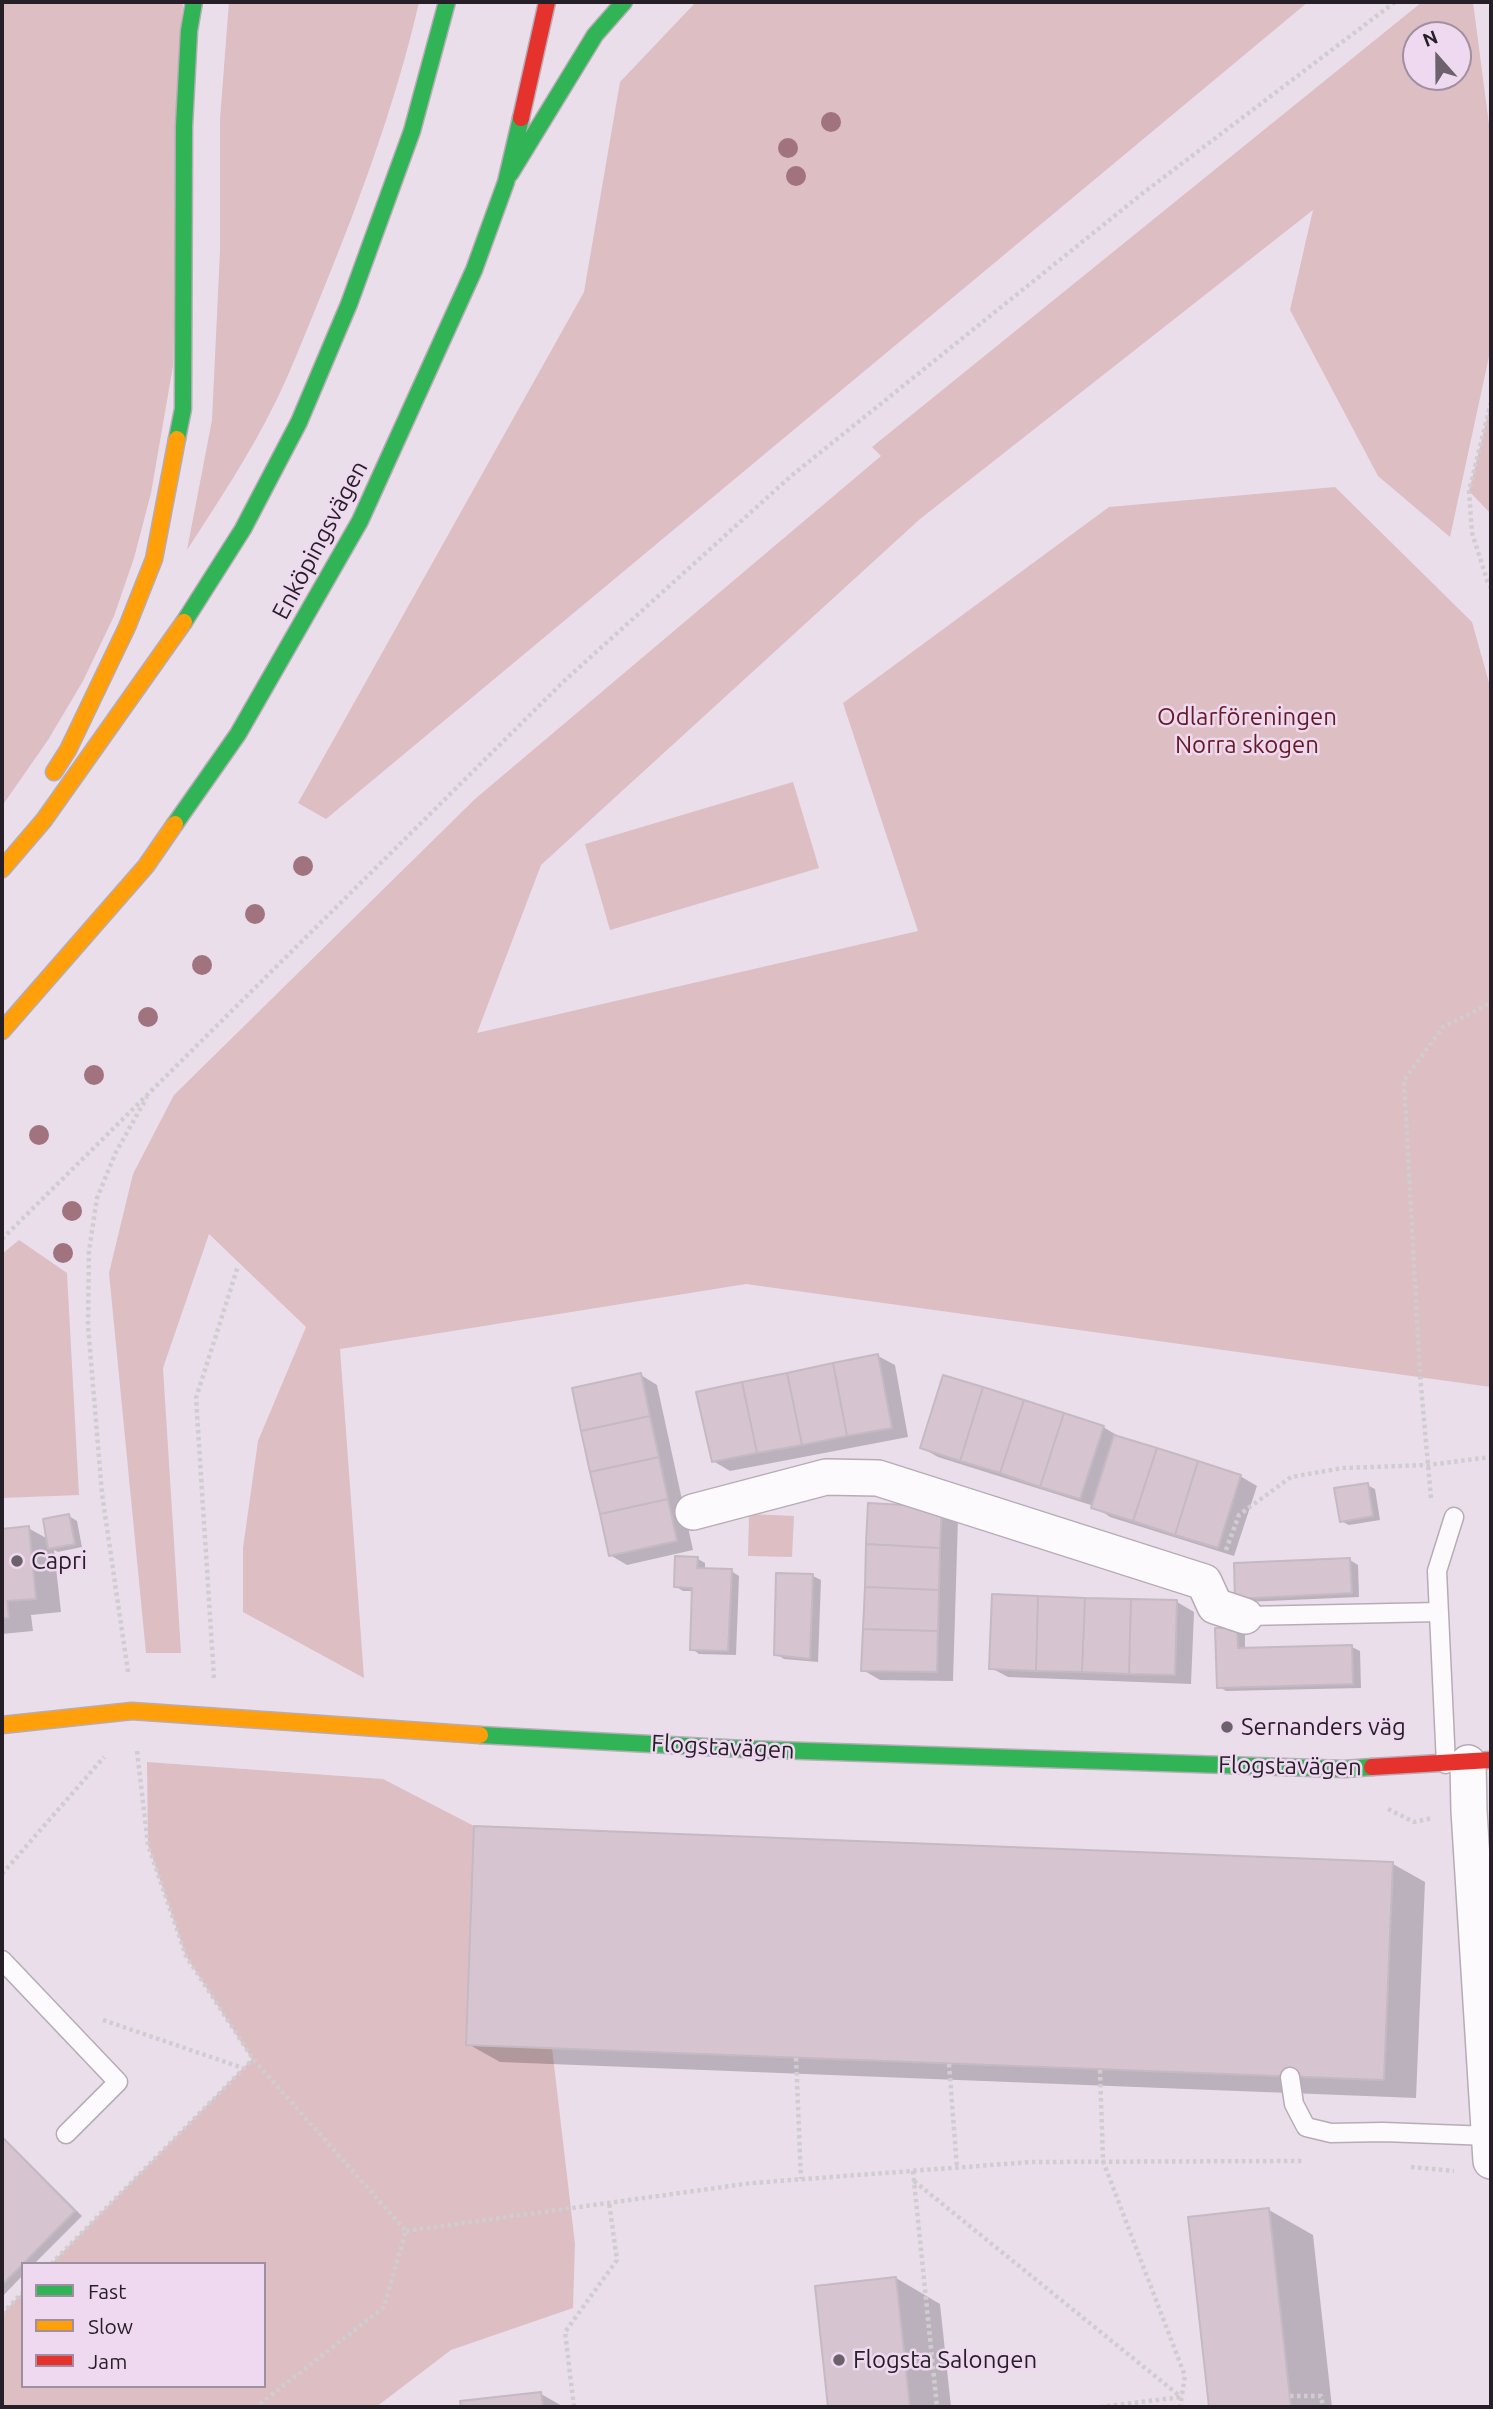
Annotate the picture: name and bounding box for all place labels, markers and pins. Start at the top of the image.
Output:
place label: Capri [31,1547,87,1575]
marker: Capri [9,1553,25,1569]
place label: Sernanders väg [1241,1713,1406,1741]
marker: Sernanders väg [1219,1719,1235,1735]
place label: Flogsta Salongen [853,2346,1037,2374]
marker: Flogsta Salongen [831,2352,847,2368]

